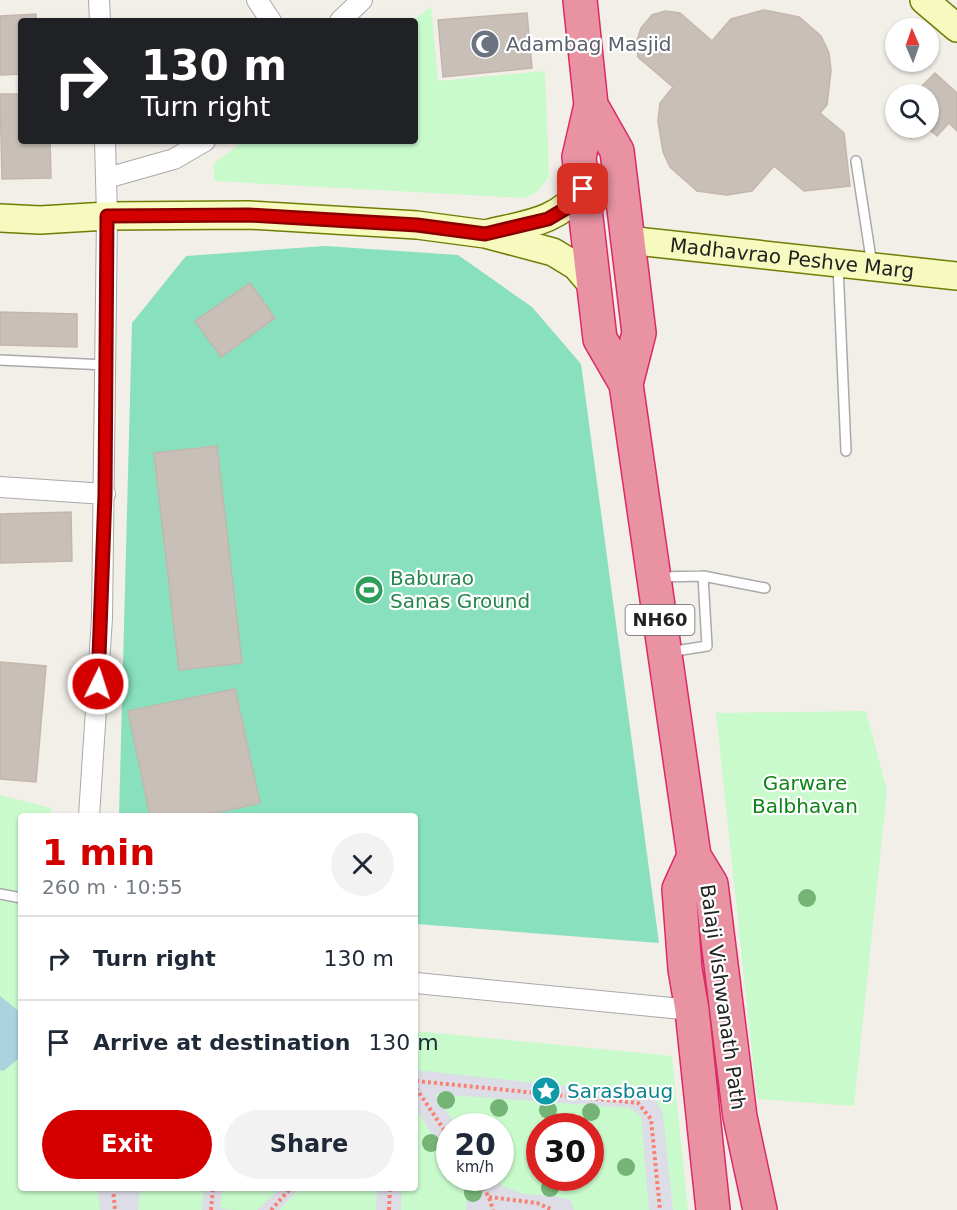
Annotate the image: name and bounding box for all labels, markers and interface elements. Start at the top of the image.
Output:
north arrow [885,18,939,72]
map controls [885,18,939,138]
mosque icon: Adambag Masjid [469,28,501,60]
place label: Adambag Masjid [506,32,672,56]
text: 130 m [141,41,287,90]
icon: right [42,42,120,120]
button: search [885,84,939,138]
text: Turn right [141,91,270,122]
pin [557,163,608,214]
icon: arrive [566,172,599,205]
street label: Madhavrao Peshve Marg [669,233,915,283]
place label: Baburao Sanas Ground [390,566,530,613]
sports icon: Baburao Sanas Ground [353,574,385,606]
road number: NH60 [626,605,694,635]
position arrow [66,652,130,716]
park label: Garware Balbhavan [752,771,858,818]
text: 1 min [42,832,155,873]
button: close [331,833,394,896]
text: 260 m · 10:55 [42,875,183,899]
street label: Balaji Vishwanath Path [695,883,751,1111]
icon: right [42,942,75,975]
text: Turn right [93,946,216,971]
text: 130 m [324,946,394,971]
icon: arrive [42,1026,75,1059]
text: Arrive at destination [93,1030,350,1055]
text: 130 m [368,1030,439,1055]
place icon: Sarasbaug [530,1075,562,1107]
place label: Sarasbaug [567,1079,673,1103]
button: Exit [42,1110,212,1179]
button: Share [224,1110,394,1179]
speed limit sign: 30 [526,1113,604,1191]
text: 20 [454,1127,496,1162]
text: km/h [456,1158,494,1176]

